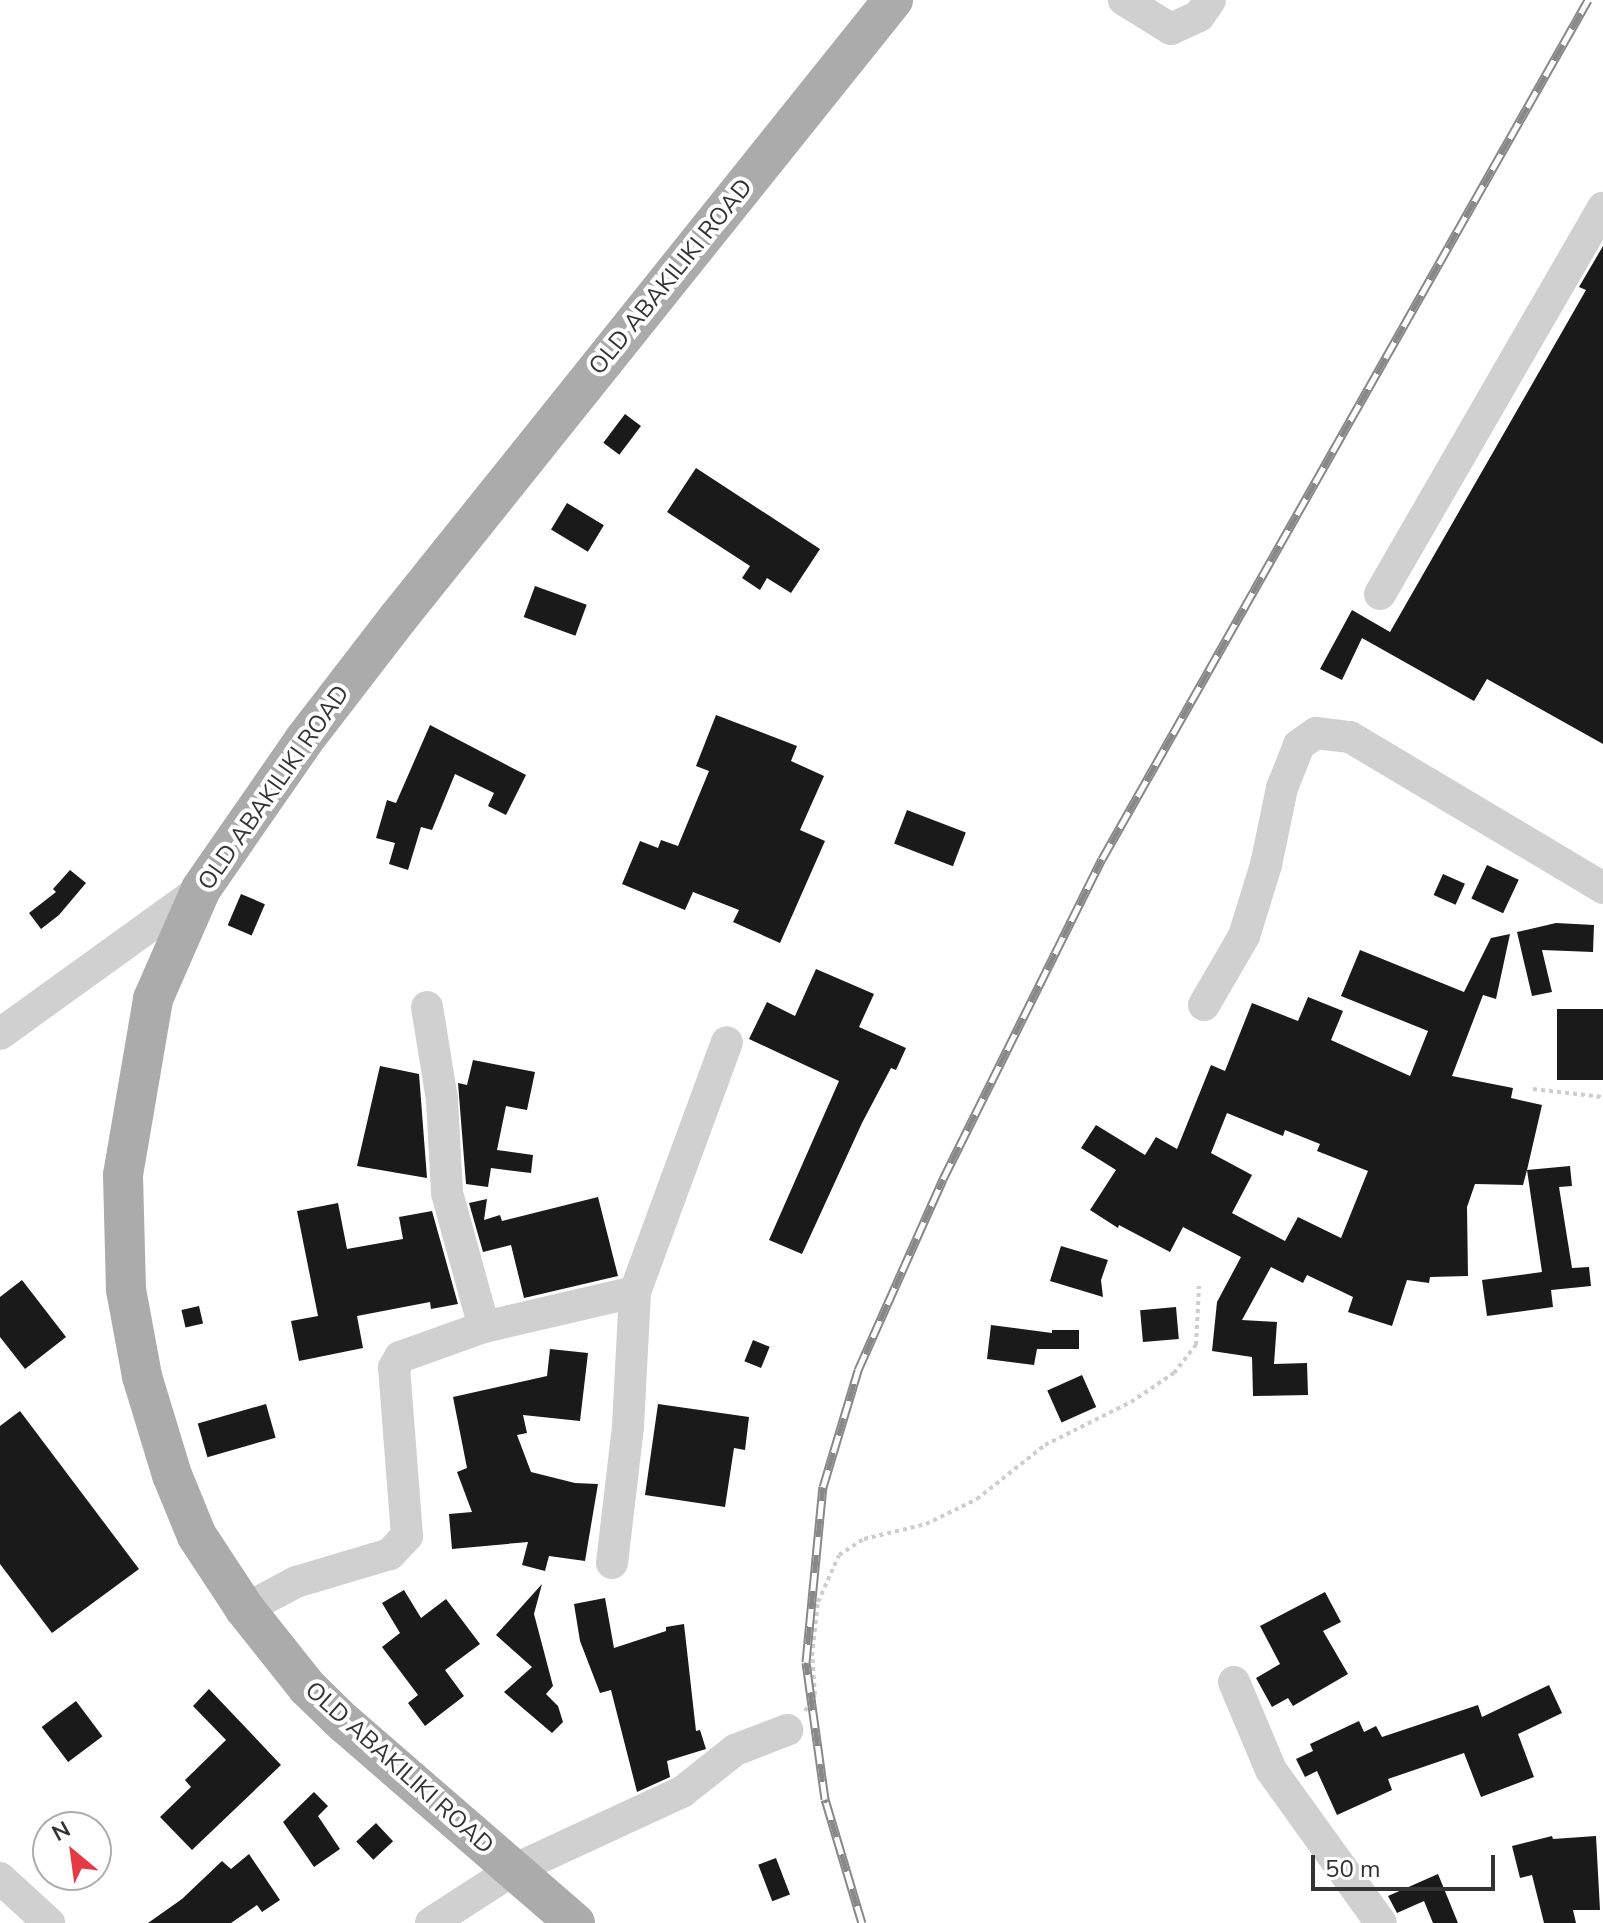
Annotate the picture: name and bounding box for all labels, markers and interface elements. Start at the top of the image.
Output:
street label: OLD ABAKILIKI ROAD [583,173,759,381]
street label: OLD ABAKILIKI ROAD [192,680,356,896]
street label: OLD ABAKILIKI ROAD [299,1676,499,1860]
north arrow [32,1811,112,1891]
text: N [47,1815,76,1849]
scale bar [1315,1839,1499,1889]
text: 50 m [1325,1853,1381,1885]

